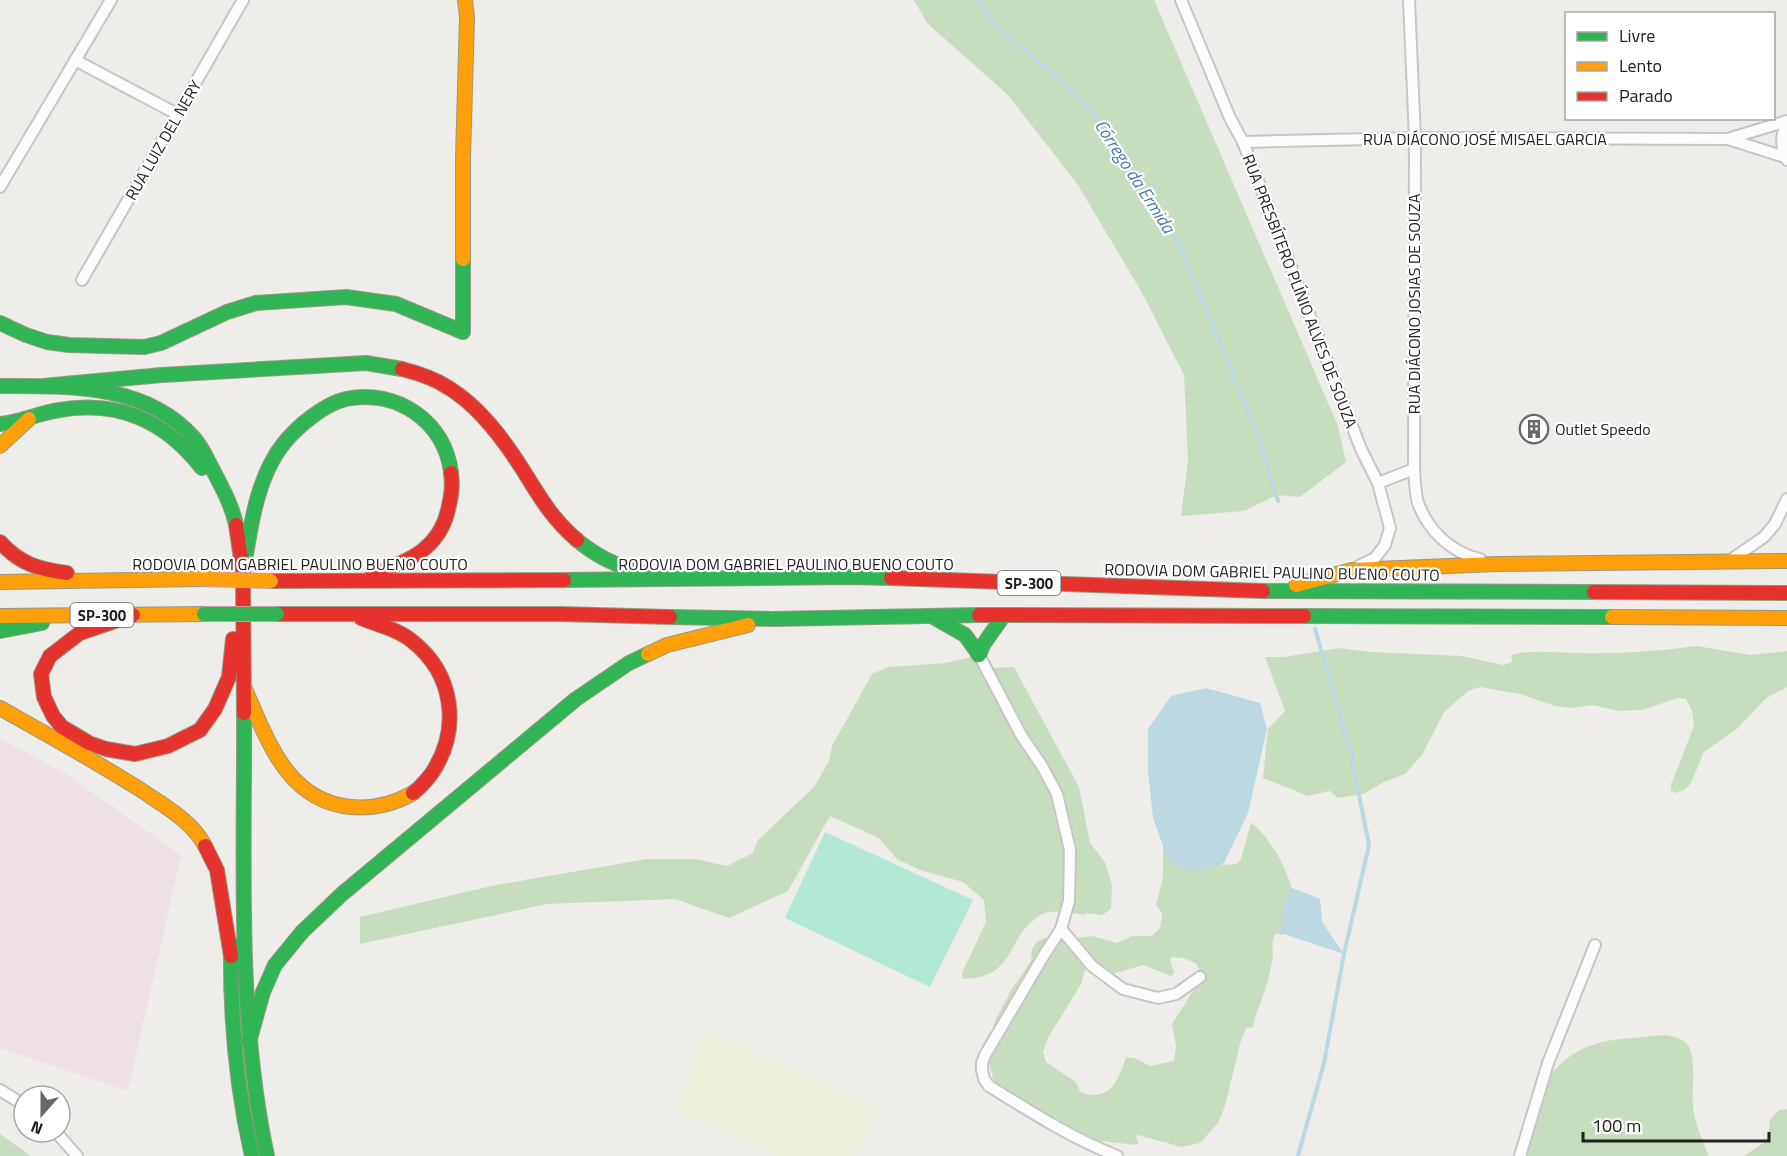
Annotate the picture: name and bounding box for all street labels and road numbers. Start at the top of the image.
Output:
street label: RUA LUIZ DEL NERY [119,75,207,204]
street label: RUA DIÁCONO JOSÉ MISAEL GARCIA [1363,127,1607,151]
street label: RUA PRESBÍTERO PLÍNIO ALVES DE SOUZA [1237,151,1364,432]
street label: RUA DIÁCONO JOSIAS DE SOUZA [1402,193,1426,414]
street label: RODOVIA DOM GABRIEL PAULINO BUENO COUTO [132,552,468,576]
street label: RODOVIA DOM GABRIEL PAULINO BUENO COUTO [618,552,954,576]
street label: RODOVIA DOM GABRIEL PAULINO BUENO COUTO [1104,557,1440,587]
road number: SP-300 [998,571,1060,595]
road number: SP-300 [70,603,134,627]

